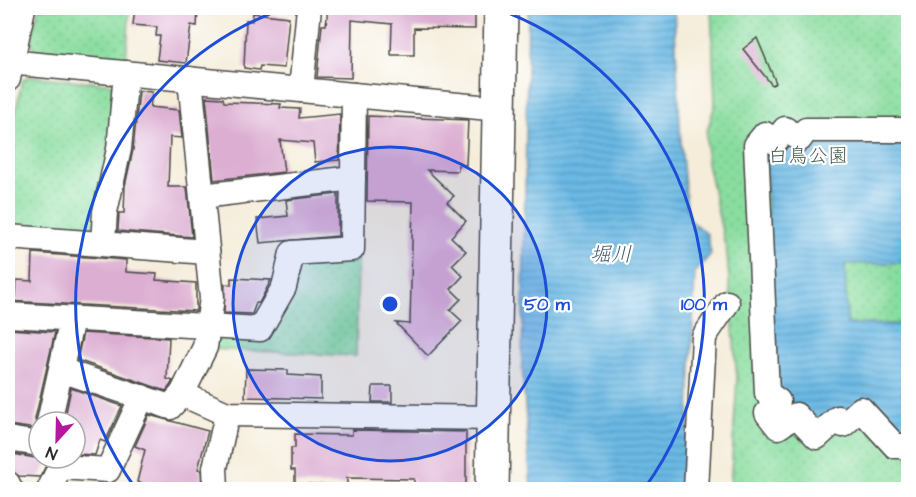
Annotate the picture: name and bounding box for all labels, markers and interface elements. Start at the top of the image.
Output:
park label: 白鳥公園 [768,142,848,170]
water label: 堀川 [590,240,632,269]
text: 50 m [524,292,571,317]
text: 100 m [681,292,728,317]
centre of rings [380,294,400,314]
north arrow [27,410,87,470]
text: N [43,441,61,465]

